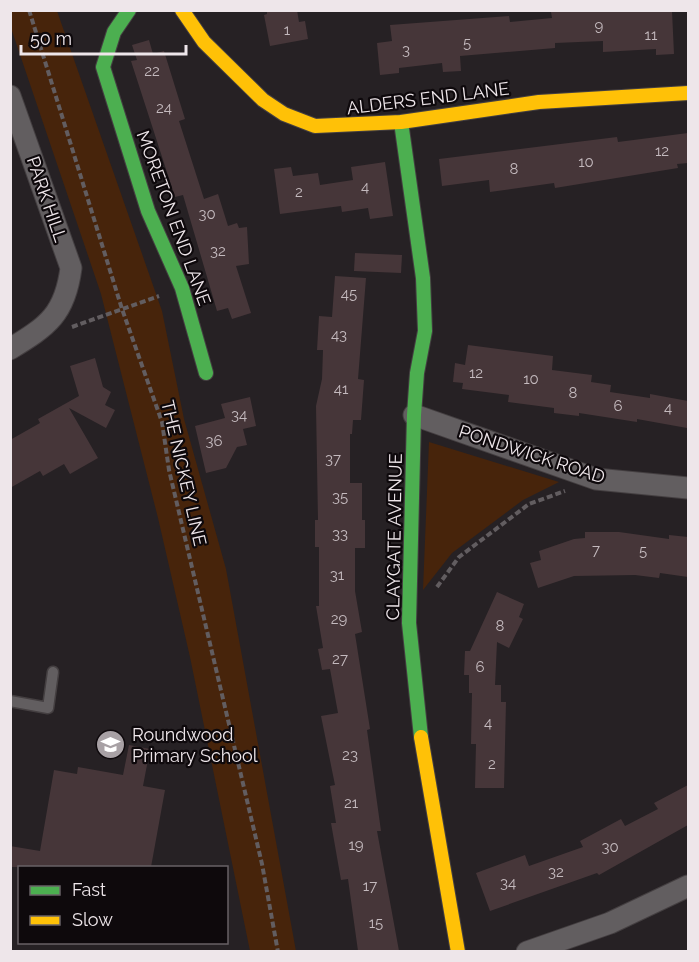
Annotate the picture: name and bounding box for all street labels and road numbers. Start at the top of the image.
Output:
street label: ALDERS END LANE [346,78,511,118]
street label: MORETON END LANE [133,128,215,308]
street label: PARK HILL [23,154,72,245]
street label: THE NICKEY LINE [157,398,211,548]
street label: PONDWICK ROAD [456,420,608,488]
street label: CLAYGATE AVENUE [382,453,406,621]

